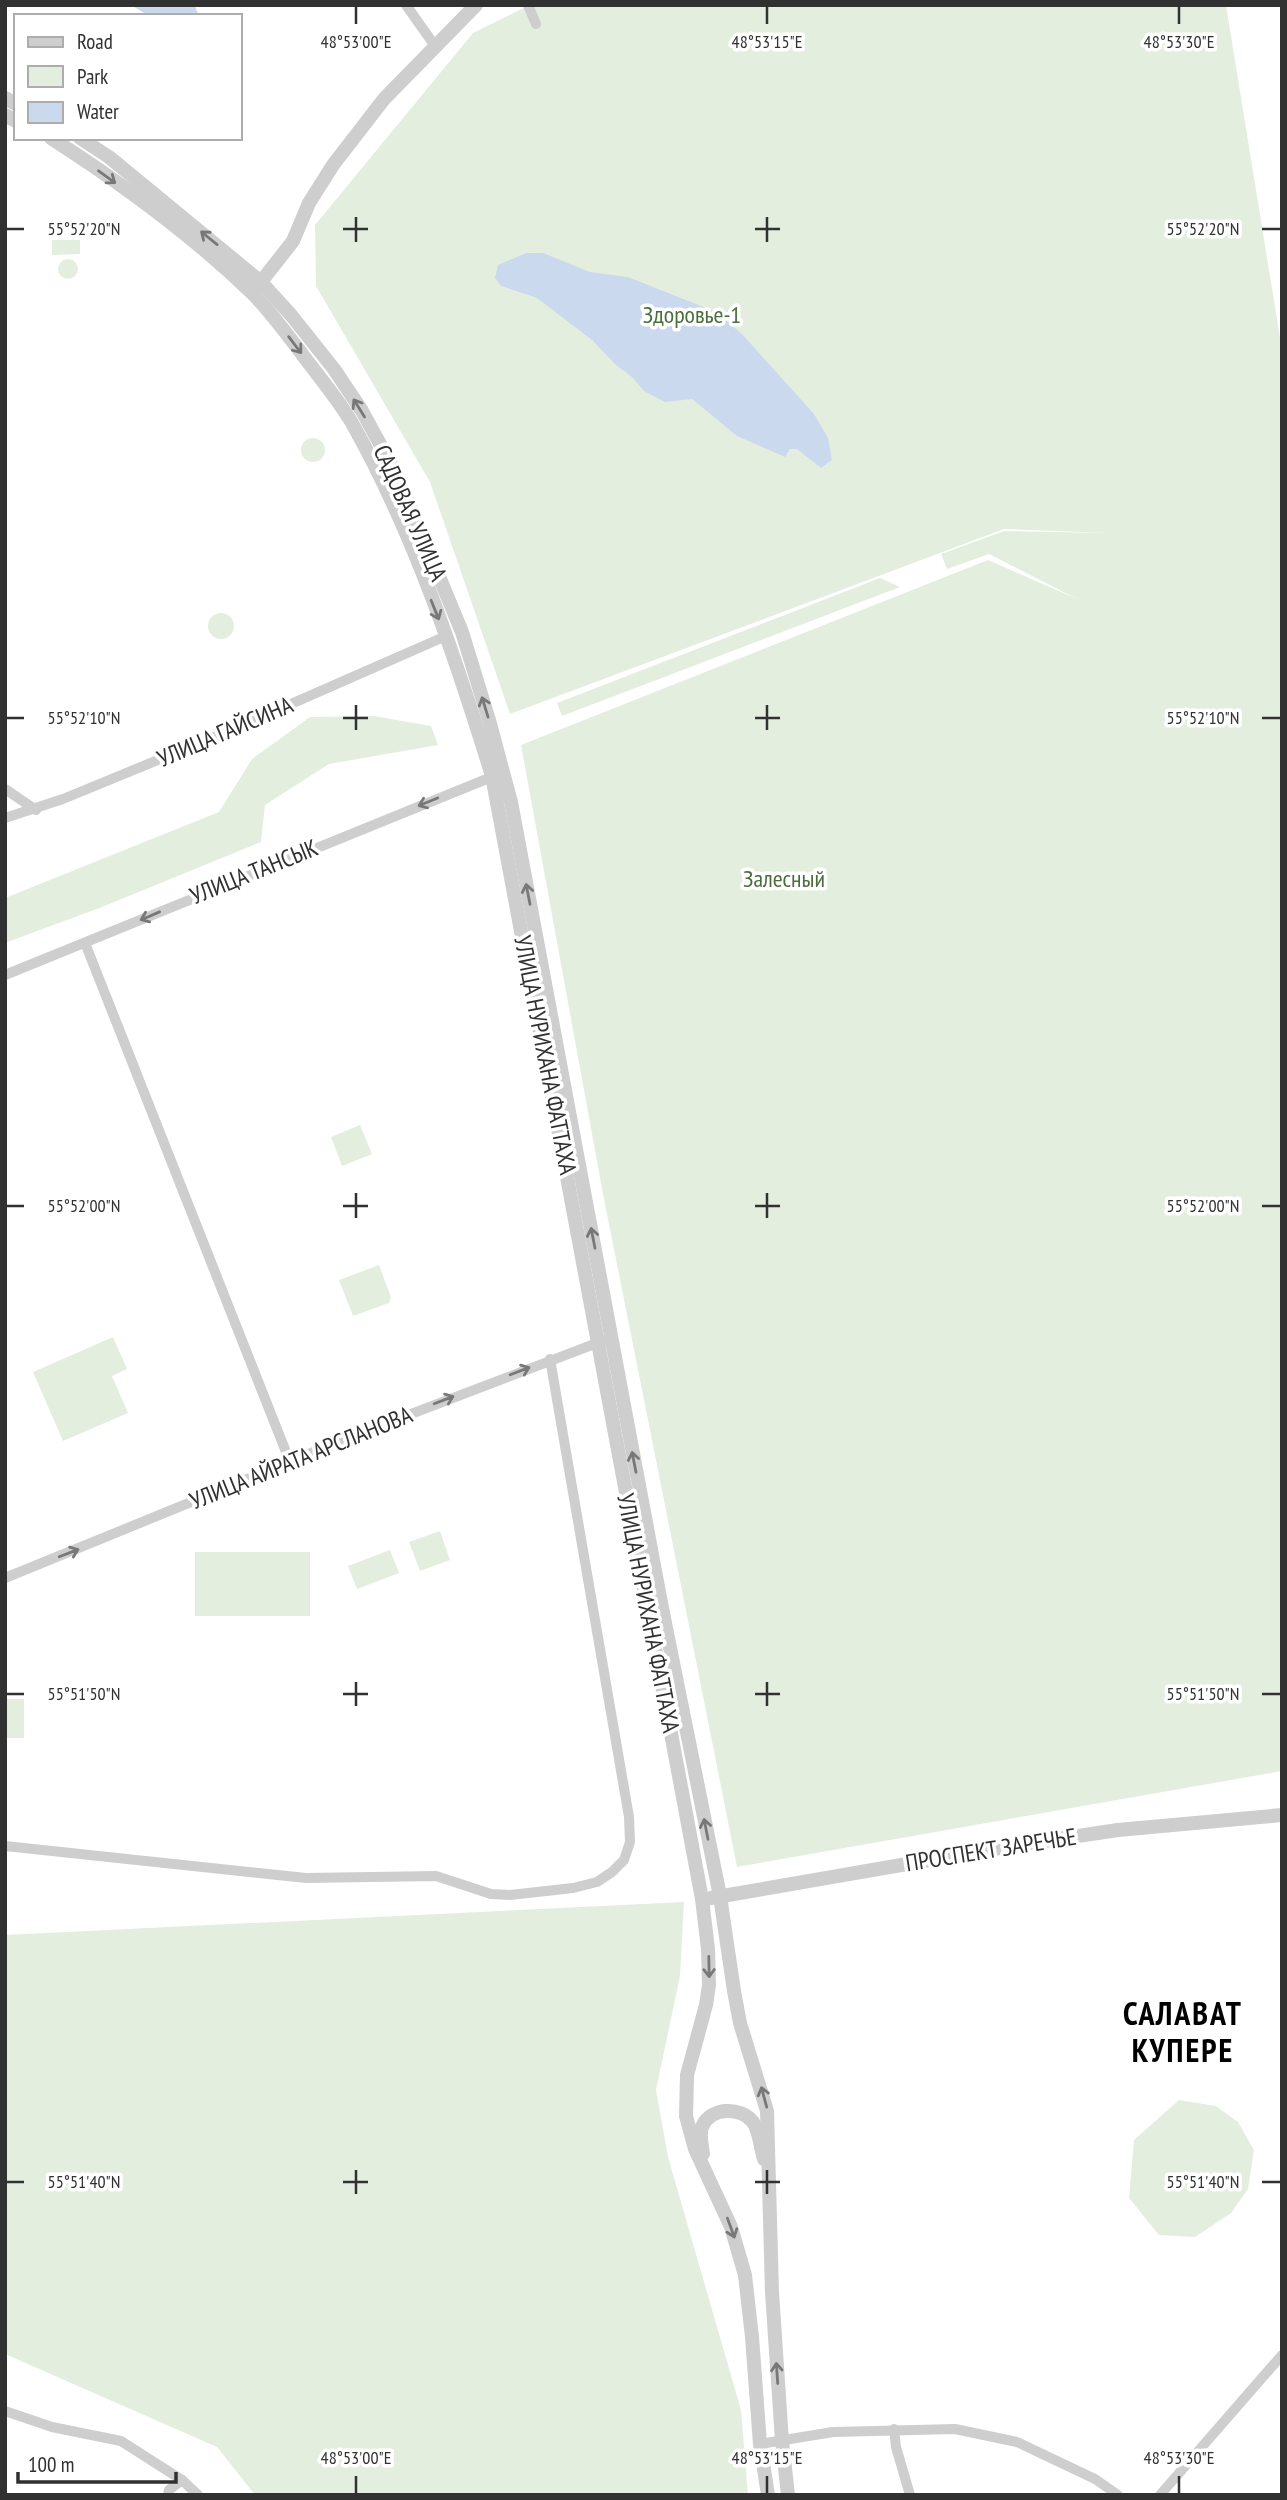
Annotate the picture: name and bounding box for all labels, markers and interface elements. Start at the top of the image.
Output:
legend [14,14,242,140]
text: Road [77,28,113,55]
text: 48°53'00"E [321,30,391,53]
text: 48°53'15"E [732,30,802,53]
text: 48°53'30"E [1144,30,1214,53]
text: Park [77,63,108,90]
text: Water [77,98,119,125]
one-way arrow [97,169,116,184]
text: 55°52'20"N [48,217,120,240]
text: 55°52'20"N [1167,217,1239,240]
one-way arrow [200,230,218,246]
park label: Здоровье-1 [643,299,741,330]
one-way arrow [288,336,303,354]
one-way arrow [352,398,366,418]
street label: САДОВАЯ УЛИЦА [367,440,455,586]
one-way arrow [430,598,443,620]
street label: УЛИЦА ГАЙСИНА [152,689,298,774]
one-way arrow [478,696,491,718]
text: 55°52'10"N [48,706,120,729]
text: 55°52'10"N [1167,706,1239,729]
one-way arrow [418,796,440,809]
street label: УЛИЦА ТАНСЫК [185,832,322,911]
park label: Залесный [743,863,825,894]
one-way arrow [521,883,535,906]
one-way arrow [139,910,161,923]
street label: УЛИЦА НУРИХАНА ФАТТАХА [507,933,584,1178]
text: 55°52'00"N [48,1194,120,1217]
text: 55°52'00"N [1167,1194,1239,1217]
one-way arrow [586,1227,599,1250]
one-way arrow [509,1363,531,1376]
one-way arrow [433,1393,455,1406]
street label: УЛИЦА АЙРАТА АРСЛАНОВА [185,1398,417,1516]
one-way arrow [627,1451,640,1474]
street label: УЛИЦА НУРИХАНА ФАТТАХА [610,1491,687,1736]
one-way arrow [57,1545,79,1558]
text: 55°51'50"N [48,1682,120,1705]
text: 55°51'50"N [1167,1682,1239,1705]
one-way arrow [699,1818,713,1841]
street label: ПРОСПЕКТ ЗАРЕЧЬЕ [903,1821,1078,1878]
one-way arrow [702,1955,716,1978]
district label: САЛАВАТ КУПЕРЕ [1123,1992,1243,2071]
one-way arrow [756,2086,769,2108]
text: 55°51'40"N [48,2170,120,2193]
text: 55°51'40"N [1167,2170,1239,2193]
one-way arrow [725,2217,738,2239]
one-way arrow [770,2362,783,2384]
scale bar [18,2440,175,2484]
text: 48°53'00"E [321,2446,391,2469]
text: 48°53'15"E [732,2446,802,2469]
text: 48°53'30"E [1144,2446,1214,2469]
text: 100 m [28,2451,74,2478]

